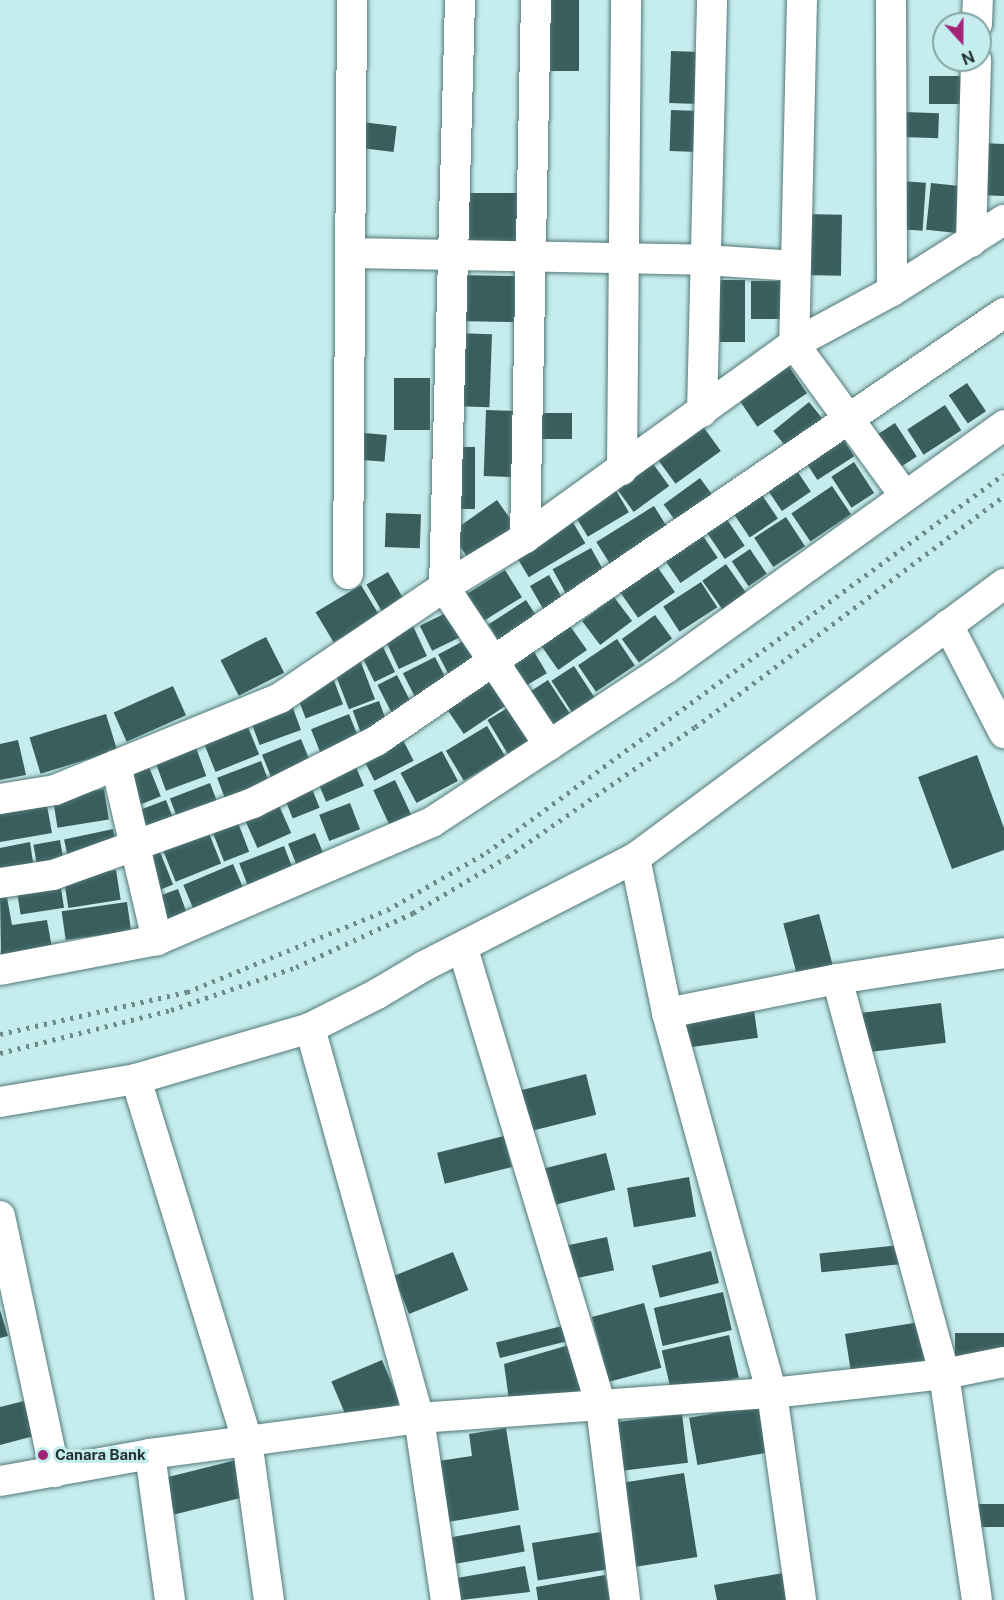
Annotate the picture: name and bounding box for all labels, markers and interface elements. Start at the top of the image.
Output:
north arrow [932,12,992,72]
text: N [959,46,977,69]
place label: Canara Bank [55,1446,146,1464]
marker: Canara Bank [36,1448,50,1462]

